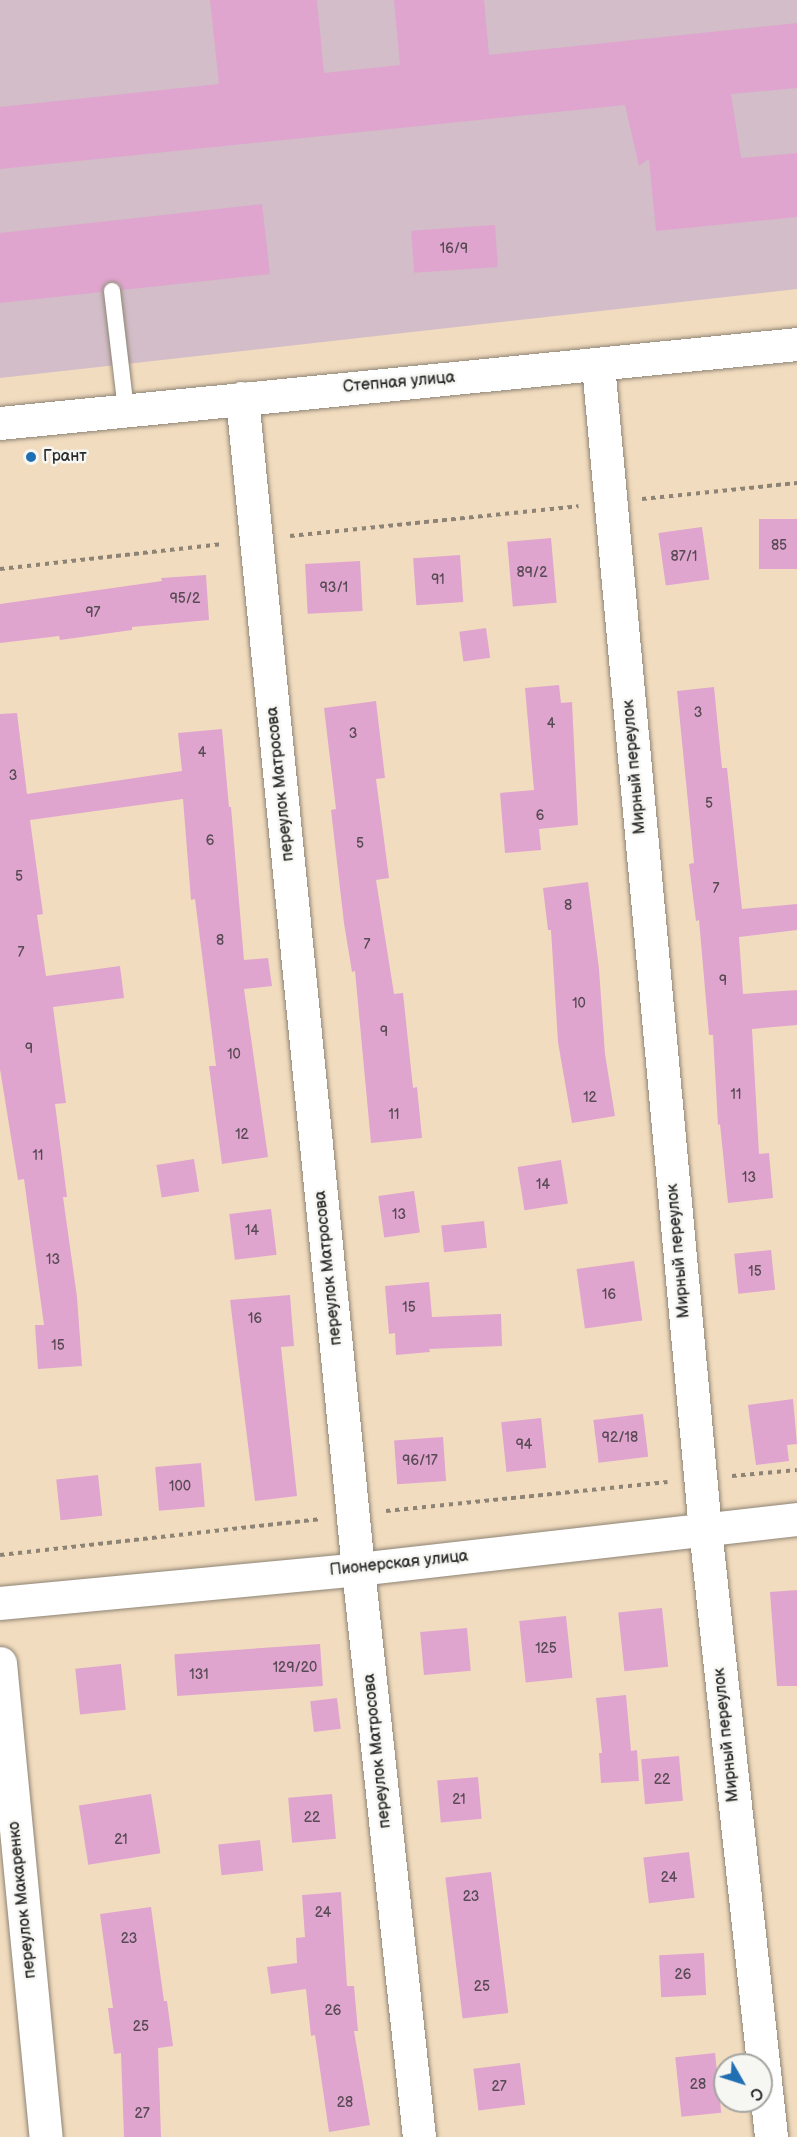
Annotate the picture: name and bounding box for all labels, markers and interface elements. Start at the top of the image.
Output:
house number: 16/9 [440,241,468,257]
street label: Степная улица [342,369,456,397]
place label: Грант [43,447,87,467]
marker: Грант [24,450,38,464]
house number: 85 [771,538,787,554]
house number: 87/1 [671,549,697,565]
house number: 89/2 [517,565,547,581]
house number: 91 [431,572,445,588]
house number: 93/1 [320,580,348,596]
house number: 95/2 [170,591,200,607]
house number: 97 [86,605,100,621]
street label: Мирный переулок [620,699,650,835]
house number: 3 [694,705,702,721]
street label: переулок Матросова [263,706,299,862]
house number: 4 [547,716,555,732]
house number: 3 [349,726,357,742]
house number: 4 [198,745,206,761]
house number: 3 [9,768,17,784]
house number: 5 [705,796,713,812]
house number: 6 [536,808,544,824]
house number: 6 [206,833,214,849]
house number: 5 [356,836,364,852]
house number: 5 [15,869,23,885]
house number: 7 [713,881,719,897]
house number: 8 [564,898,572,914]
house number: 8 [216,933,224,949]
house number: 7 [364,937,370,953]
house number: 7 [18,945,24,961]
house number: 9 [719,973,727,989]
house number: 10 [572,996,586,1012]
house number: 9 [380,1024,388,1040]
house number: 9 [25,1041,33,1057]
house number: 10 [227,1047,241,1063]
house number: 11 [731,1087,741,1103]
house number: 12 [583,1090,597,1106]
house number: 11 [389,1107,399,1123]
house number: 12 [235,1127,249,1143]
house number: 11 [33,1148,43,1164]
house number: 13 [742,1170,756,1186]
house number: 14 [536,1177,550,1193]
street label: Мирный переулок [664,1183,694,1319]
street label: переулок Матросова [311,1190,347,1346]
house number: 13 [392,1207,406,1223]
house number: 14 [245,1223,259,1239]
house number: 13 [46,1252,60,1268]
house number: 15 [748,1264,762,1280]
house number: 16 [602,1287,616,1303]
house number: 15 [402,1300,416,1316]
house number: 16 [248,1311,262,1327]
house number: 15 [51,1338,65,1354]
house number: 92/18 [602,1430,638,1446]
house number: 94 [516,1437,532,1453]
house number: 96/17 [402,1453,438,1469]
house number: 100 [169,1479,191,1495]
street label: Пионерская улица [329,1547,469,1581]
house number: 125 [535,1641,557,1657]
house number: 129/20 [273,1660,317,1676]
house number: 131 [189,1667,209,1683]
street label: Мирный переулок [710,1667,744,1803]
street label: переулок Матросова [360,1673,396,1829]
house number: 22 [654,1772,670,1788]
house number: 21 [452,1792,466,1808]
house number: 22 [304,1810,320,1826]
street label: переулок Макаренко [5,1820,41,1980]
house number: 21 [114,1832,128,1848]
house number: 24 [661,1870,677,1886]
house number: 23 [463,1889,479,1905]
house number: 24 [315,1905,331,1921]
house number: 23 [121,1931,137,1947]
house number: 26 [675,1967,691,1983]
house number: 25 [474,1979,490,1995]
house number: 26 [325,2003,341,2019]
house number: 25 [133,2019,149,2035]
north arrow [713,2053,773,2113]
house number: 28 [690,2077,706,2093]
house number: 27 [491,2079,507,2095]
text: С [745,2083,767,2104]
house number: 28 [337,2095,353,2111]
house number: 27 [134,2106,150,2122]

